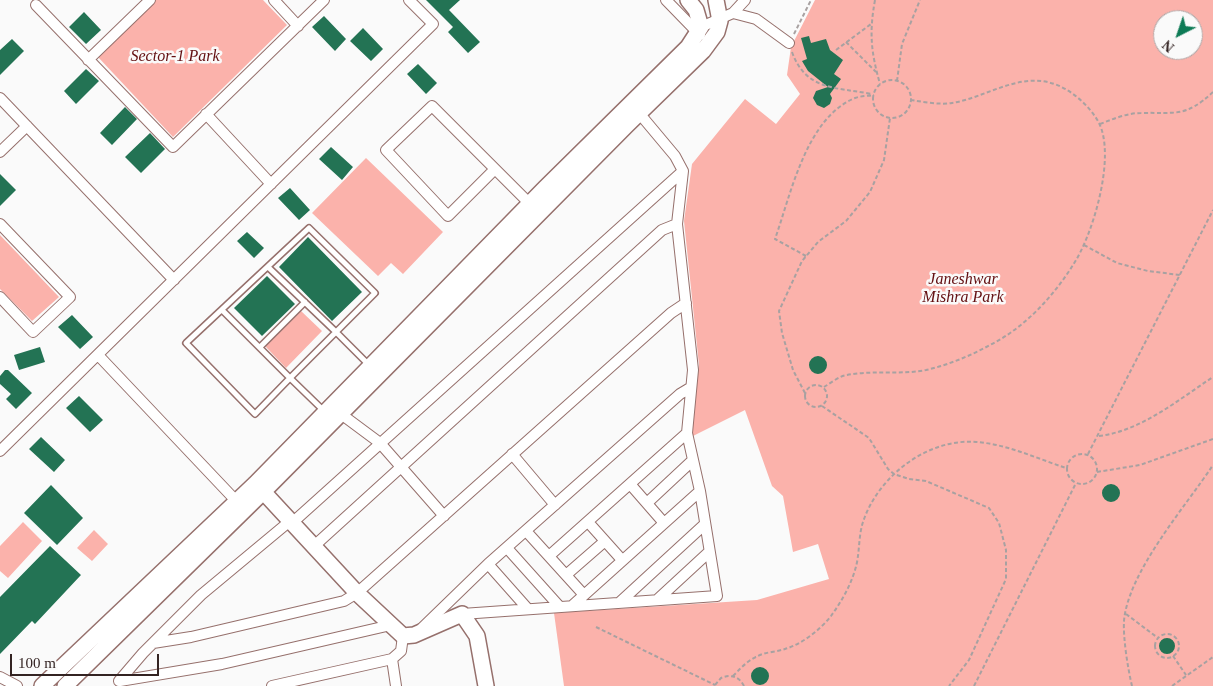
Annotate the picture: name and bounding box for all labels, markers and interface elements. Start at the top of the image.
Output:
north arrow [1153,10,1203,60]
text: N [1160,37,1177,55]
park label: Sector-1 Park [131,47,219,67]
park label: Janeshwar Mishra Park [922,270,1004,308]
scale bar [12,644,161,676]
text: 100 m [18,655,56,671]

